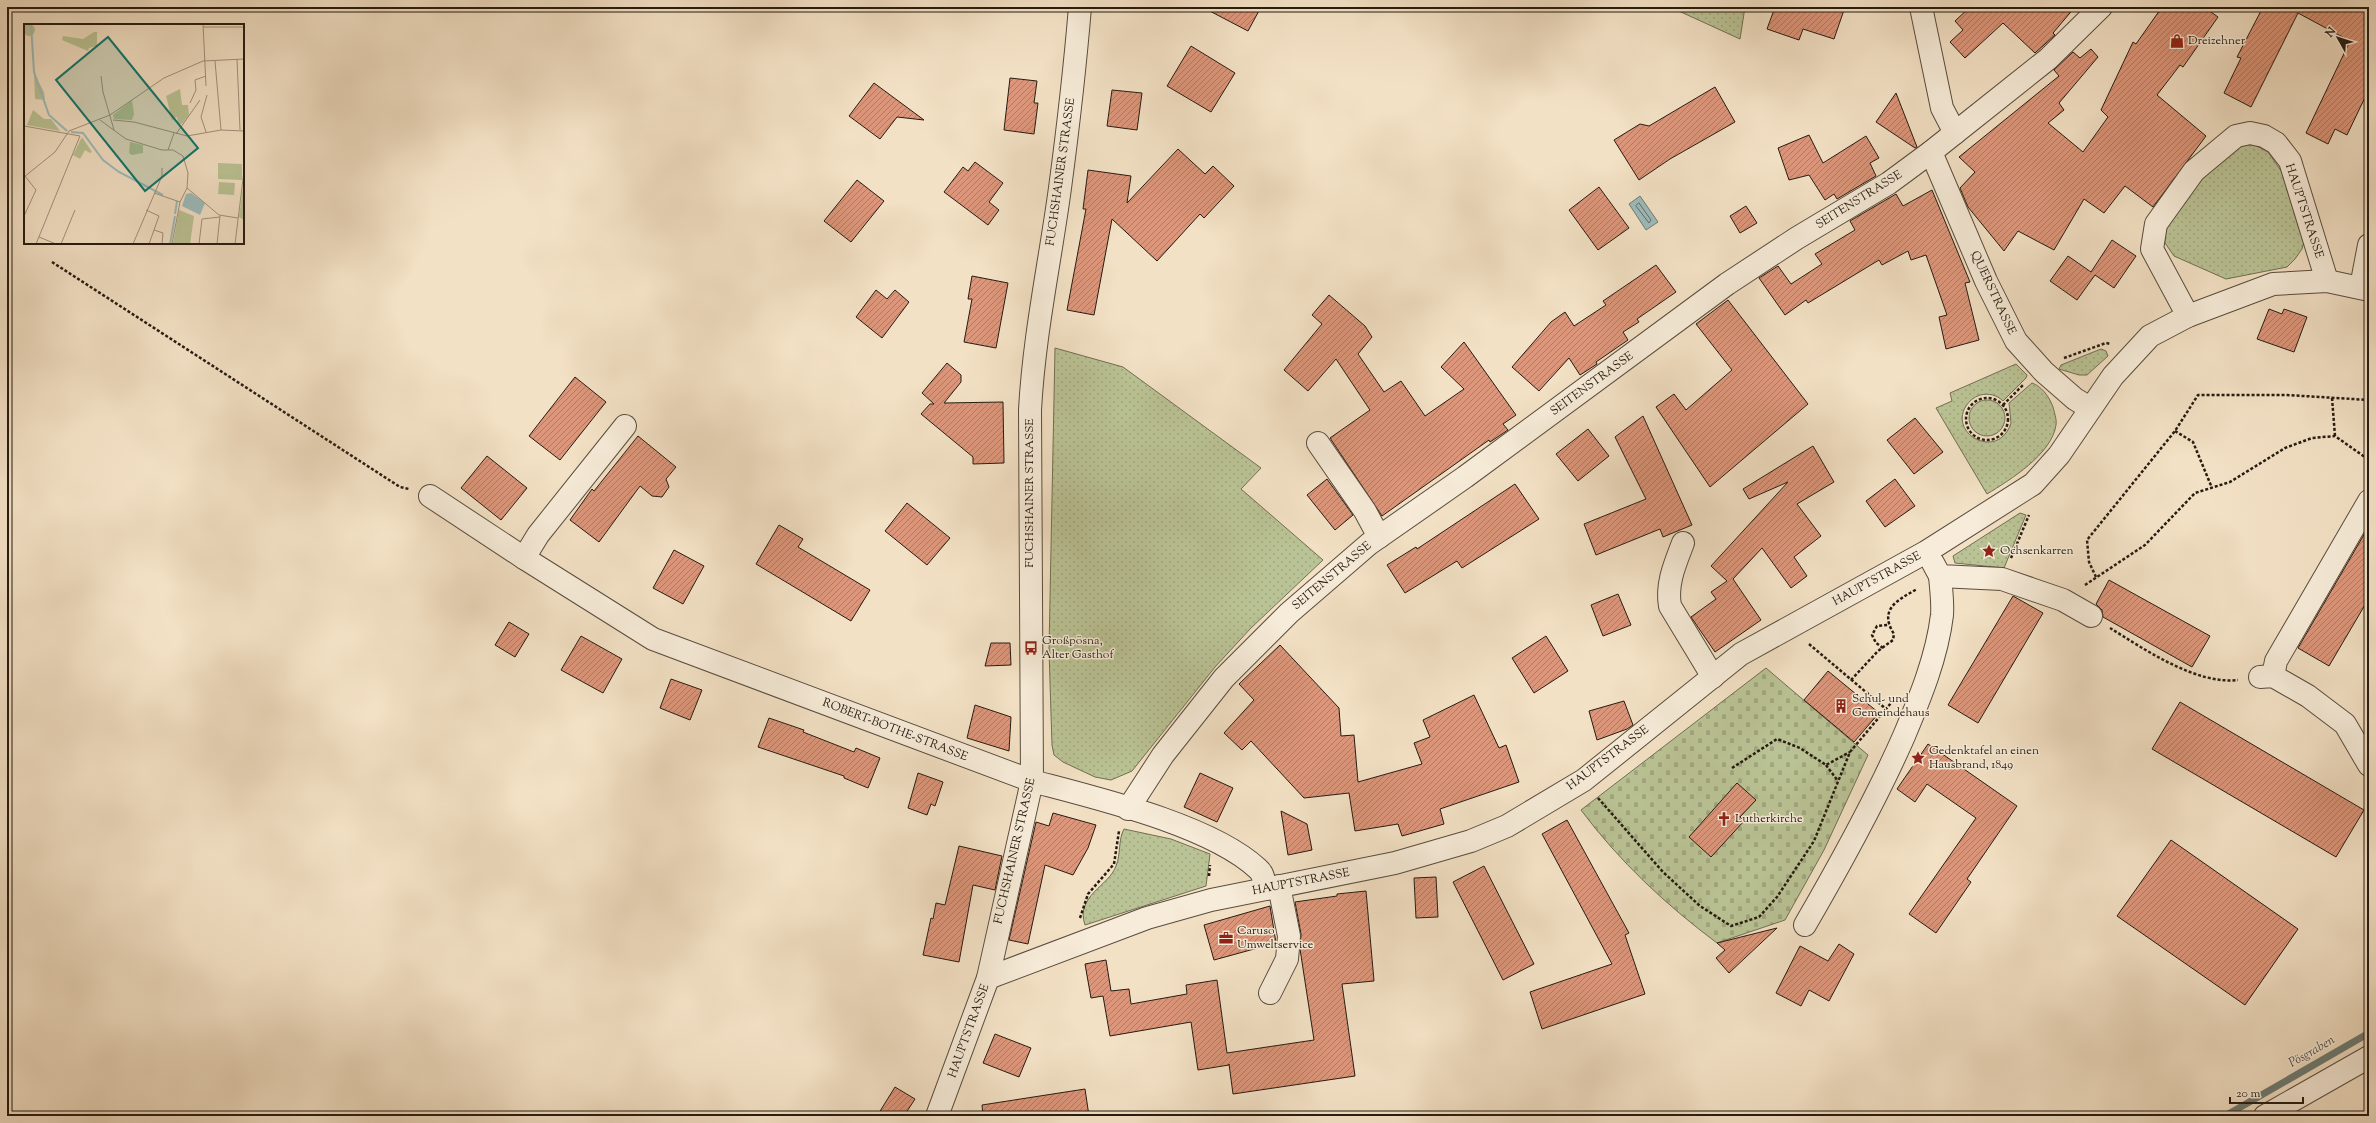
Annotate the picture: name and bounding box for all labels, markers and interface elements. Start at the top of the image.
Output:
north arrow [2318,18,2358,58]
inset map [24,24,244,244]
text: N [2321,24,2340,42]
place label: Dreizehner [2188,32,2246,50]
shop icon: Dreizehner [2169,33,2185,49]
street label: FUCHSHAINER STRASSE [1042,96,1080,247]
street label: HAUPTSTRASSE [2280,161,2328,261]
street label: SEITENSTRASSE [1812,166,1906,234]
street label: QUERSTRASSE [1966,248,2021,339]
street label: SEITENSTRASSE [1547,347,1638,420]
street label: FUCHSHAINER STRASSE [1021,418,1039,568]
street label: SEITENSTRASSE [1288,537,1376,615]
place label: Ochsenkarren [2000,542,2074,560]
place icon: Ochsenkarren [1981,543,1997,559]
street label: HAUPTSTRASSE [1829,547,1925,611]
place label: Großpösna, Alter Gasthof [1042,632,1114,664]
bus stop icon: Großpösna, Alter Gasthof [1023,640,1039,656]
place label: Schul- und Gemeindehaus [1852,690,1930,722]
street label: ROBERT-BOTHE-STRASSE [820,694,971,766]
building icon: Schul- und Gemeindehaus [1833,698,1849,714]
street label: HAUPTSTRASSE [1563,721,1653,795]
place label: Gedenktafel an einen Hausbrand, 1849 [1929,742,2039,774]
place icon: Gedenktafel an einen Hausbrand, 1849 [1910,750,1926,766]
street label: FUCHSHAINER STRASSE [989,776,1041,926]
place label: Lutherkirche [1735,810,1803,828]
church icon: Lutherkirche [1716,811,1732,827]
street label: HAUPTSTRASSE [1251,864,1352,900]
place label: Caruso Umweltservice [1237,922,1314,954]
office icon: Caruso Umweltservice [1218,930,1234,946]
street label: HAUPTSTRASSE [944,981,995,1081]
water label: Pösgraben [2286,1031,2339,1072]
scale bar [2230,1079,2303,1105]
text: 20 m [2236,1085,2261,1103]

